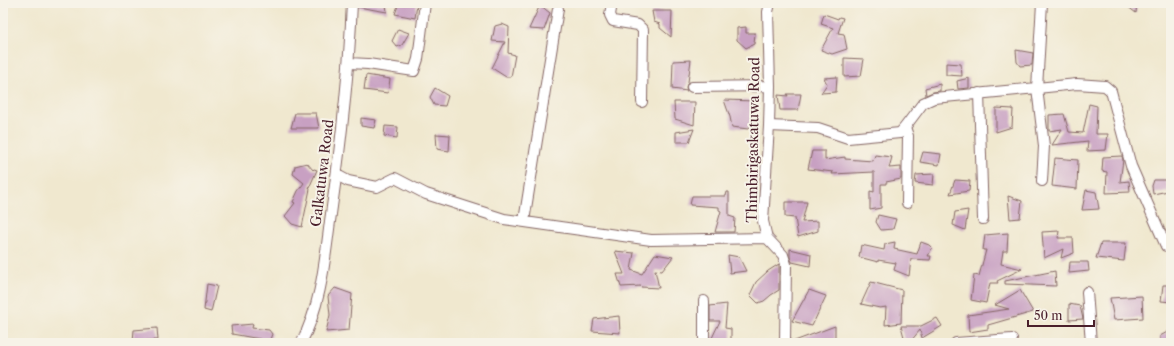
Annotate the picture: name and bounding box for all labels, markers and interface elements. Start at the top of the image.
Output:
street label: Thimbirigaskatuwa Road [743,57,763,223]
street label: Galkatuwa Road [306,118,338,228]
scale bar [1028,302,1094,328]
text: 50 m [1034,308,1063,323]

